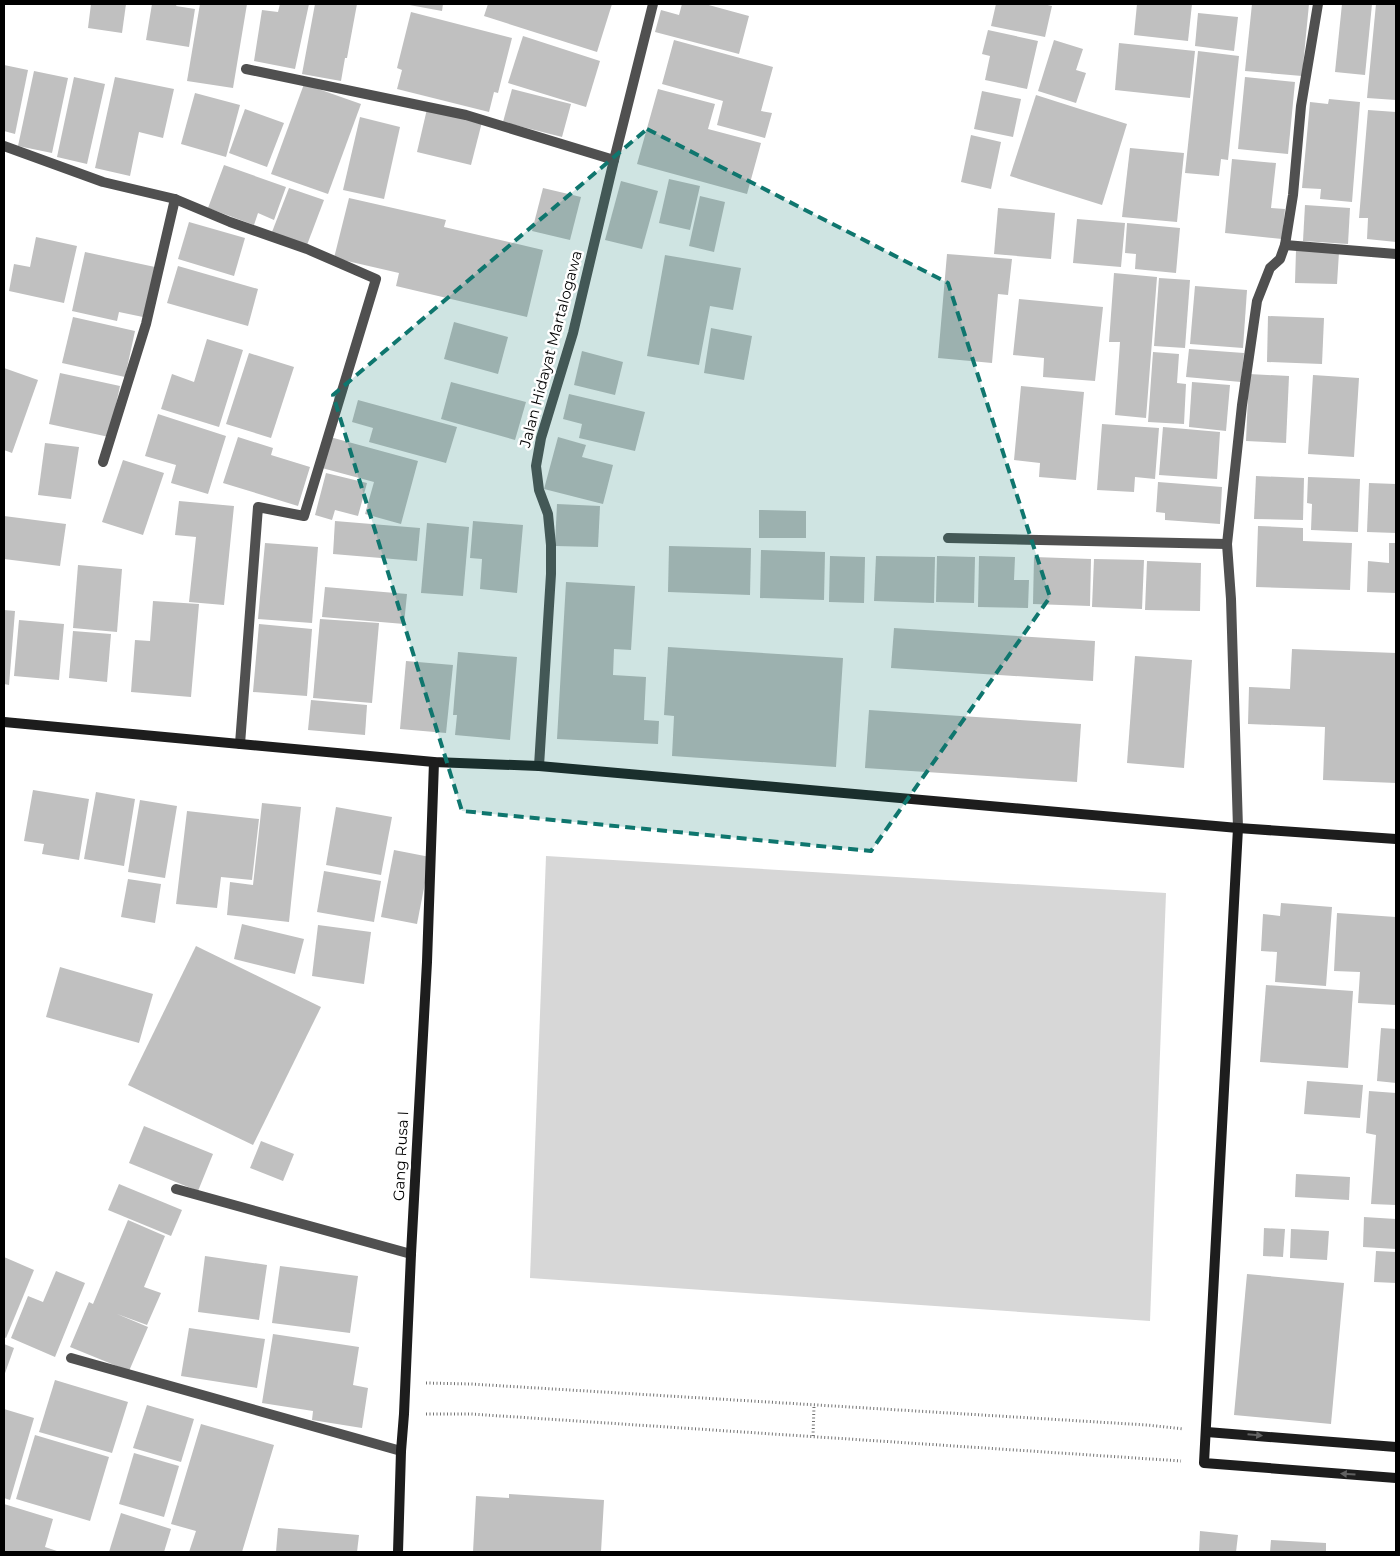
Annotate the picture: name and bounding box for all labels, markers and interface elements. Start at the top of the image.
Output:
street label: Jalan Hidayat Martalogawa [515,248,586,450]
street label: Gang Rusa I [389,1110,412,1202]
one-way arrow [1248,1432,1264,1440]
one-way arrow [1339,1470,1355,1478]

